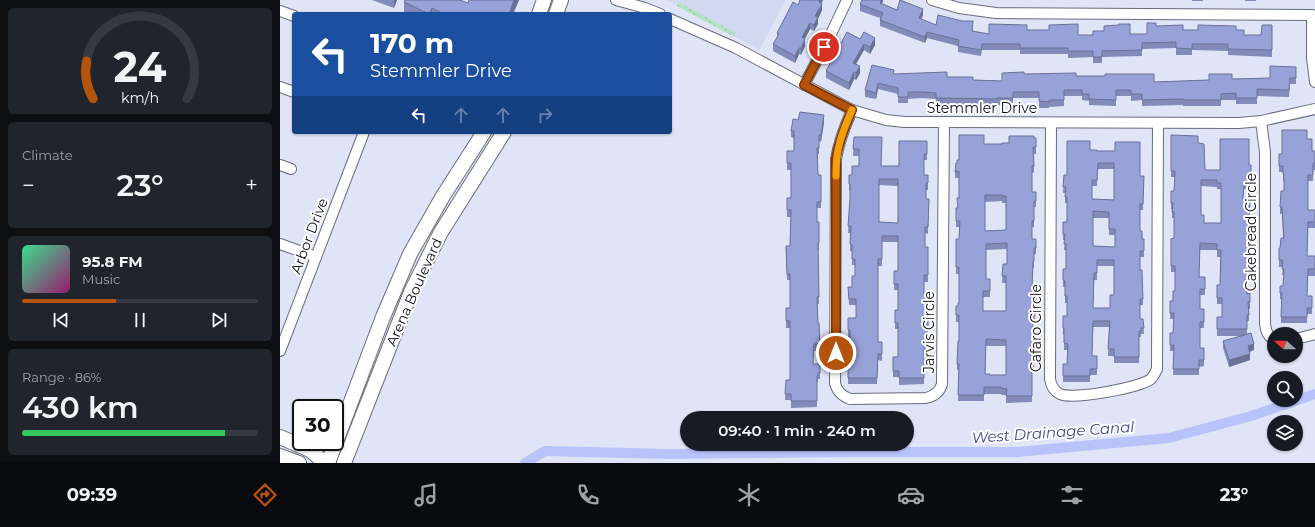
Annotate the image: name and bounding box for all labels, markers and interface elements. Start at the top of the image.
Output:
text: 170 m [370,26,454,60]
icon: left [304,28,356,80]
pin [807,30,841,64]
icon: arrive [813,36,835,58]
text: 24 [114,42,167,92]
text: Stemmler Drive [370,60,512,82]
text: km/h [121,88,159,106]
street label: Stemmler Drive [927,99,1037,117]
icon: left [408,104,430,126]
icon: ahead [450,104,472,126]
icon: ahead [492,104,514,126]
icon: right [534,104,556,126]
text: Climate [22,147,73,163]
text: 23° [116,167,164,204]
text: − [22,172,35,199]
text: + [245,172,258,199]
street label: Cakebread Circle [1242,173,1260,291]
street label: Arbor Drive [286,196,332,276]
street label: Arena Boulevard [382,235,446,349]
text: 95.8 FM [82,252,143,271]
text: Music [82,271,120,287]
street label: Cafaro Circle [1027,284,1045,372]
street label: Jarvis Circle [920,291,938,374]
icon: previous [50,309,72,331]
icon: pause [129,309,151,331]
icon: next [208,309,230,331]
north arrow [1267,327,1303,363]
map controls [1267,327,1303,451]
position arrow [815,332,857,374]
text: Range · 86% [22,369,101,385]
button: search [1267,371,1303,407]
text: 430 km [22,389,139,426]
speed limit sign: 30 [292,399,344,451]
button: layers [1267,415,1303,451]
water label: West Drainage Canal [971,417,1135,447]
text: 09:40 · 1 min · 240 m [718,421,876,440]
icon: directions [251,481,279,509]
icon: music [412,481,440,509]
icon: phone [574,481,602,509]
icon: climate [735,481,763,509]
icon: car [897,481,925,509]
icon: filters [1058,481,1086,509]
text: 09:39 [67,484,117,506]
text: 23° [1220,484,1248,506]

